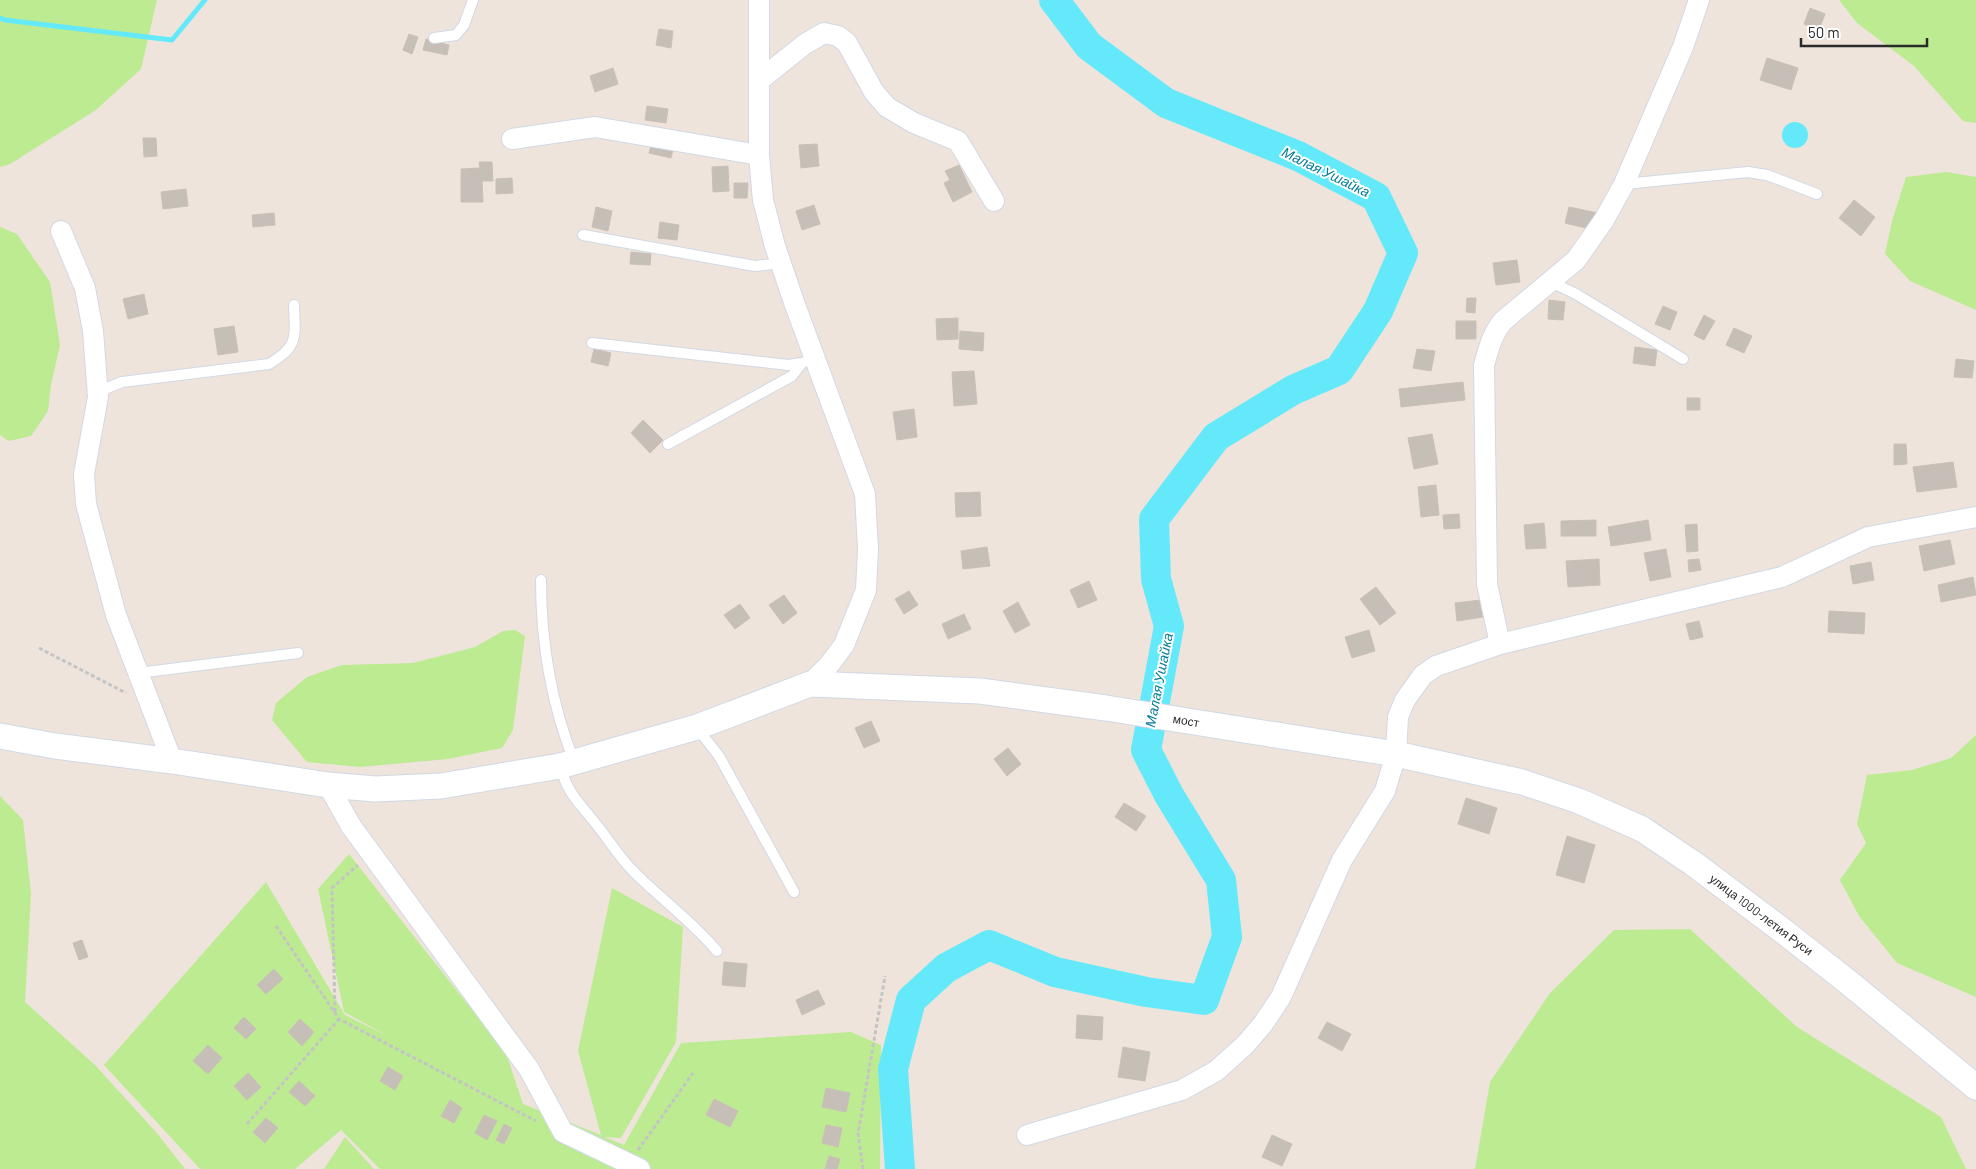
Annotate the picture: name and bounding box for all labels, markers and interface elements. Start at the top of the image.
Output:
scale bar [1801,15,1927,47]
text: 50 m [1808,23,1840,41]
water label: Малая Ушайка [1279,143,1373,200]
water label: Малая Ушайка [1141,631,1176,729]
street label: мост [1172,711,1201,729]
street label: улица 1000-летия Руси [1707,871,1816,958]

